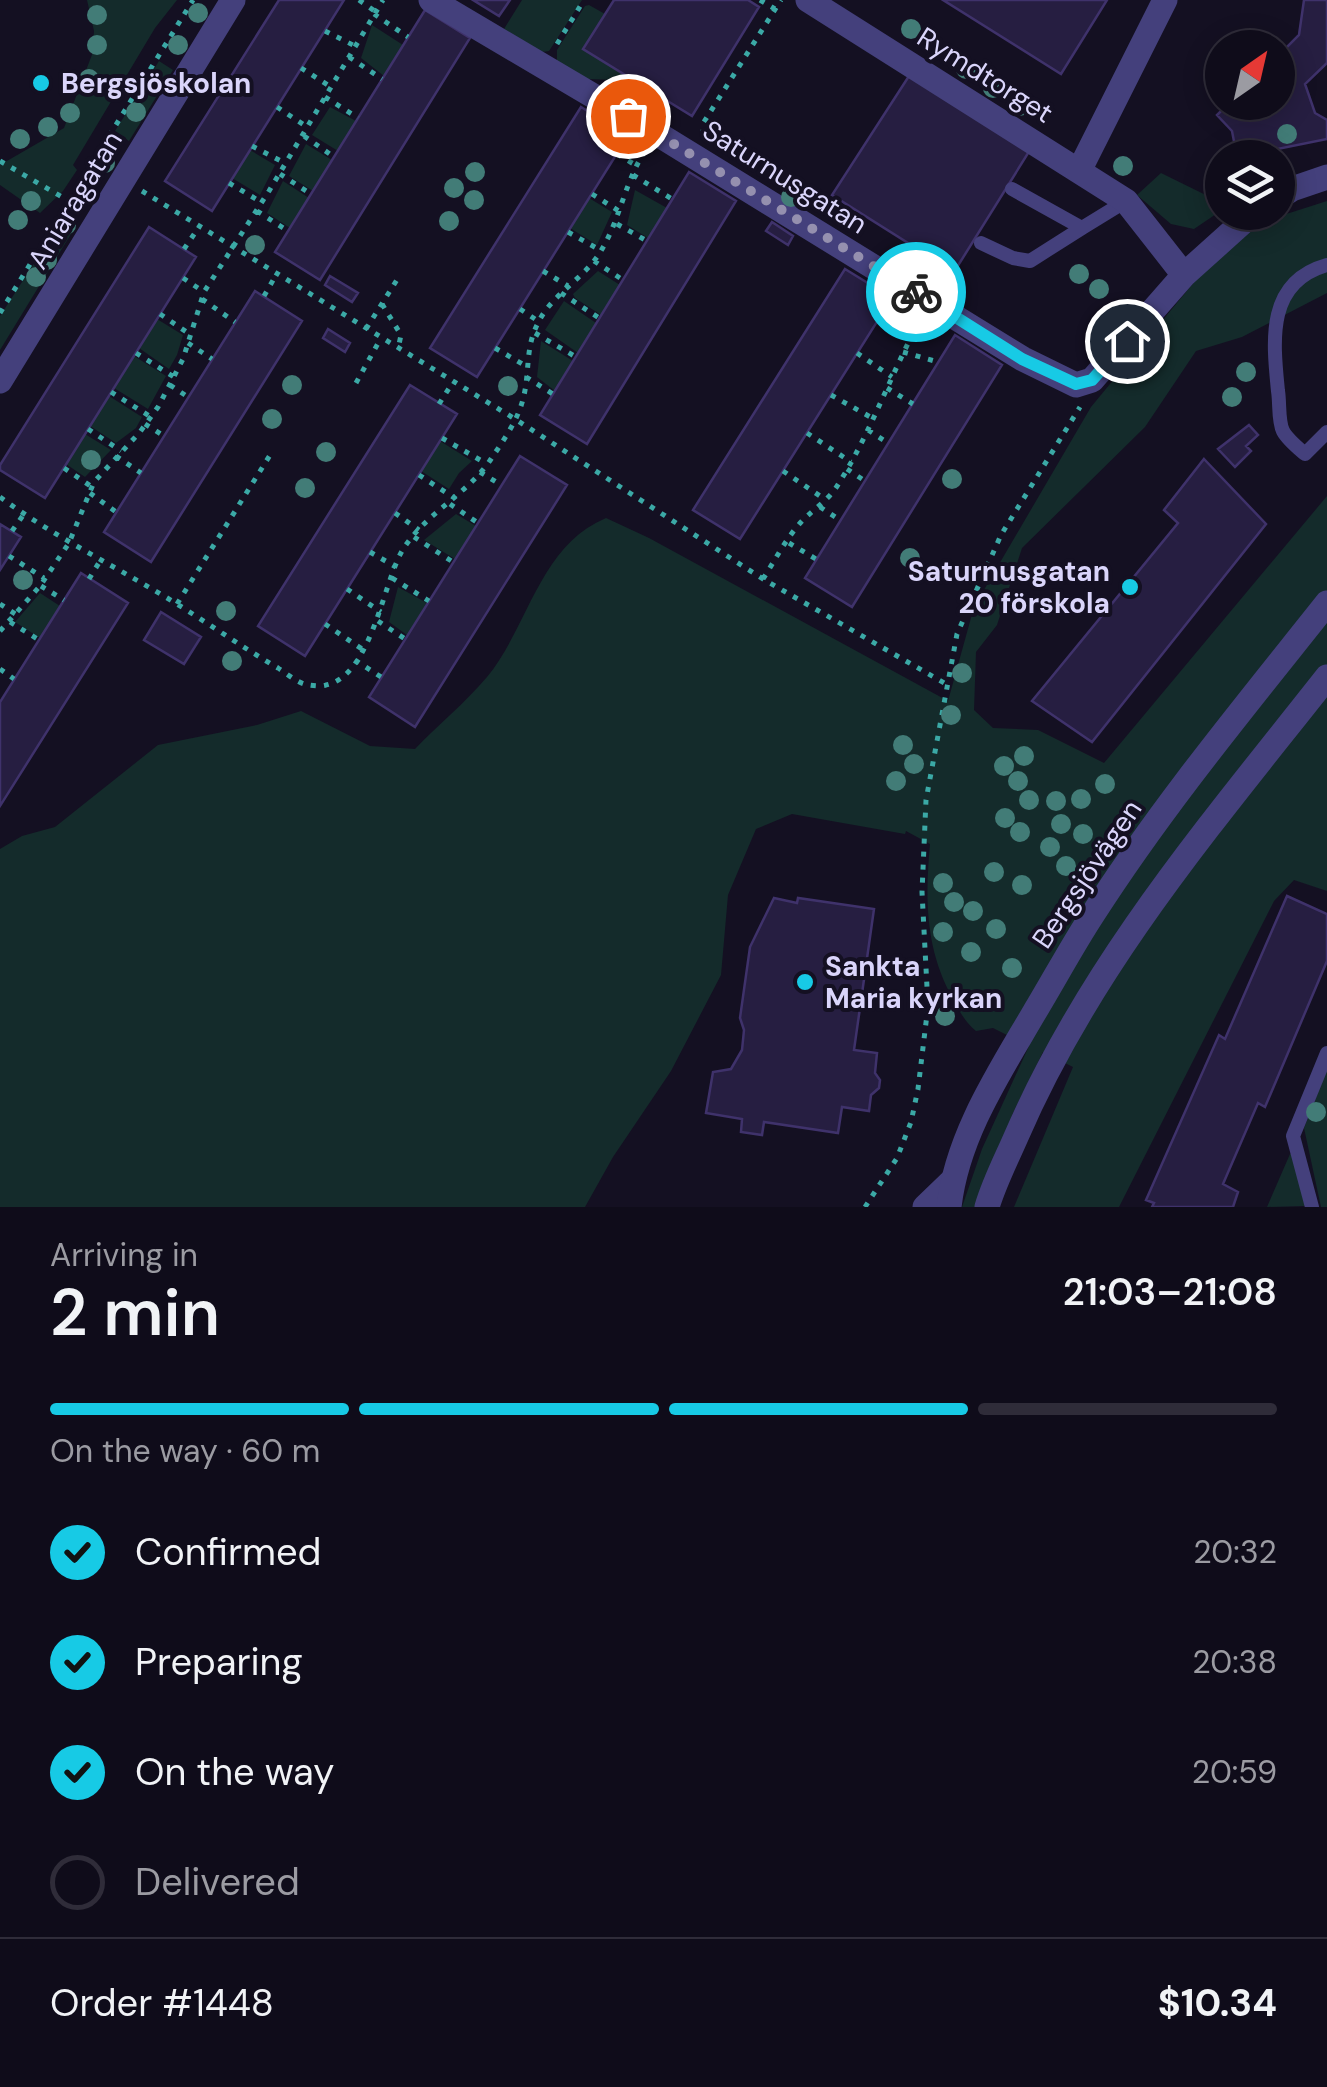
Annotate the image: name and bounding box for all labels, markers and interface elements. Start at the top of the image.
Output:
street label: Rymdtorget [910,19,1060,131]
north arrow [1205,30,1295,120]
map controls [1205,30,1295,230]
place label: Bergsjöskolan [61,65,251,102]
marker: Bergsjöskolan [30,72,52,94]
pin [586,74,671,159]
icon: bag [601,89,656,144]
street label: Saturnusgatan [696,112,874,242]
street label: Aniaragatan [19,124,131,276]
button: layers [1205,140,1295,230]
courier [866,242,966,342]
icon: bike [889,265,944,320]
pin [1085,299,1170,384]
icon: home [1100,314,1155,369]
place label: Saturnusgatan 20 förskola [908,553,1110,622]
marker: Saturnusgatan 20 förskola [1119,576,1141,598]
street label: Bergsjövägen [1024,793,1150,955]
place label: Sankta Maria kyrkan [825,948,1002,1017]
marker: Sankta Maria kyrkan [794,971,816,993]
text: Arriving in [50,1234,198,1276]
text: 21:03–21:08 [1063,1267,1277,1317]
text: 2 min [50,1271,220,1355]
text: On the way · 60 m [50,1430,320,1472]
icon: check [50,1525,105,1580]
text: Confirmed [135,1527,321,1577]
text: 20:32 [1193,1531,1277,1573]
icon: check [50,1635,105,1690]
text: Preparing [135,1637,303,1687]
text: 20:38 [1192,1641,1277,1683]
icon: check [50,1745,105,1800]
text: On the way [135,1747,334,1797]
text: 20:59 [1192,1751,1277,1793]
text: Delivered [135,1857,300,1907]
text: Order #1448 [50,1978,274,2028]
text: $10.34 [1158,1978,1277,2028]

